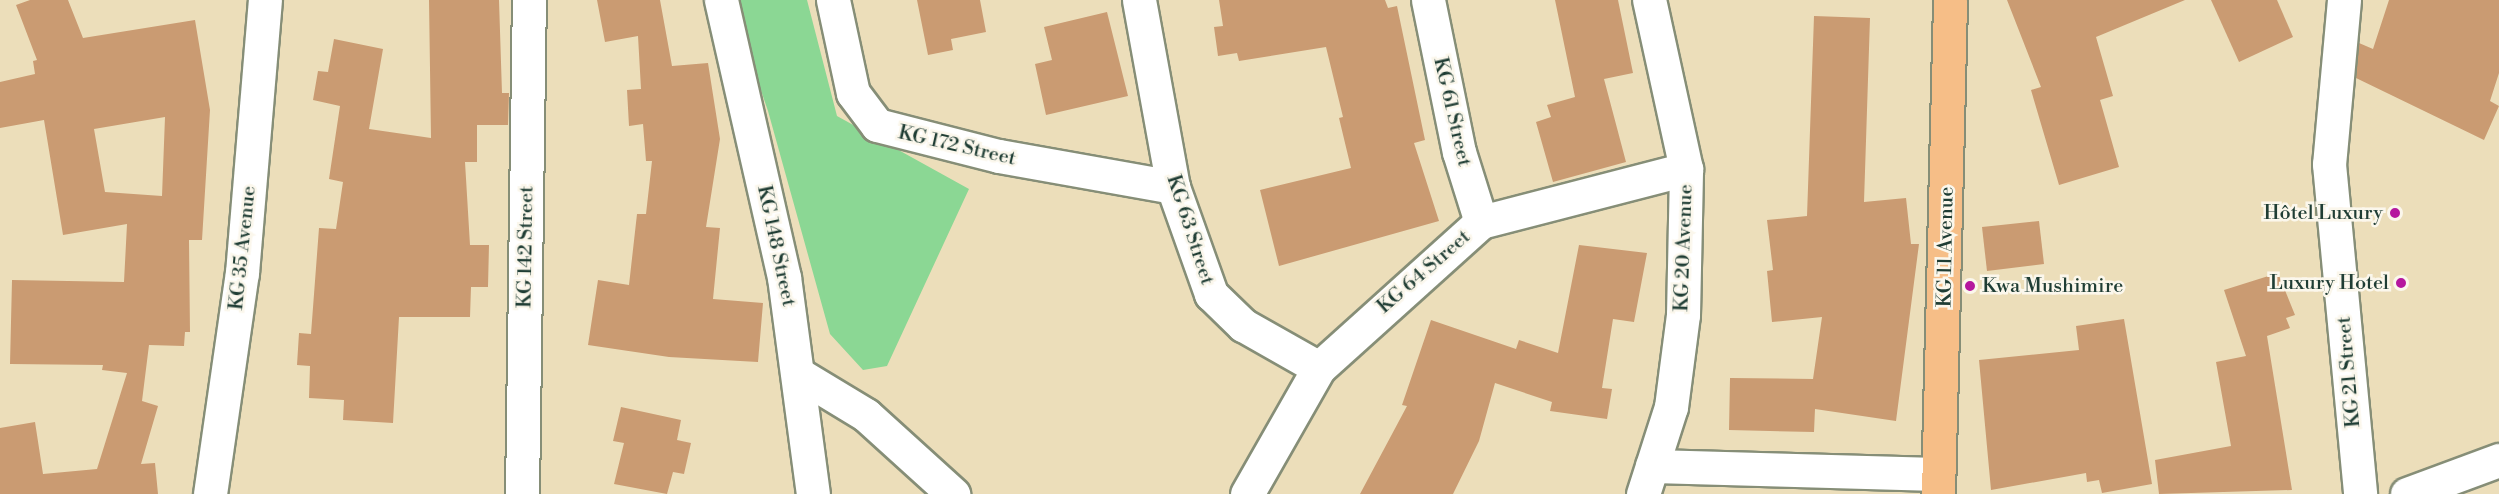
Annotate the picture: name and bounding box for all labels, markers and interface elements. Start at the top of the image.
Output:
street label: KG 61 Street [1428,55,1476,169]
street label: KG 172 Street [896,121,1018,171]
street label: KG 63 Street [1161,172,1219,288]
street label: KG 148 Street [751,183,801,309]
street label: KG 20 Avenue [1670,184,1698,312]
street label: KG 35 Avenue [225,185,261,311]
street label: KG 142 Street [513,186,539,308]
street label: KG 11 Avenue [1933,186,1959,308]
place label: Hôtel Luxury [2264,201,2383,225]
marker: Hôtel Luxury [2388,206,2402,220]
street label: KG 64 Street [1372,225,1476,319]
place label: Luxury Hotel [2270,271,2389,295]
place label: Kwa Mushimire [1982,274,2123,298]
marker: Luxury Hotel [2394,276,2408,290]
marker: Kwa Mushimire [1963,279,1977,293]
street label: KG 21 Street [2332,315,2366,429]

